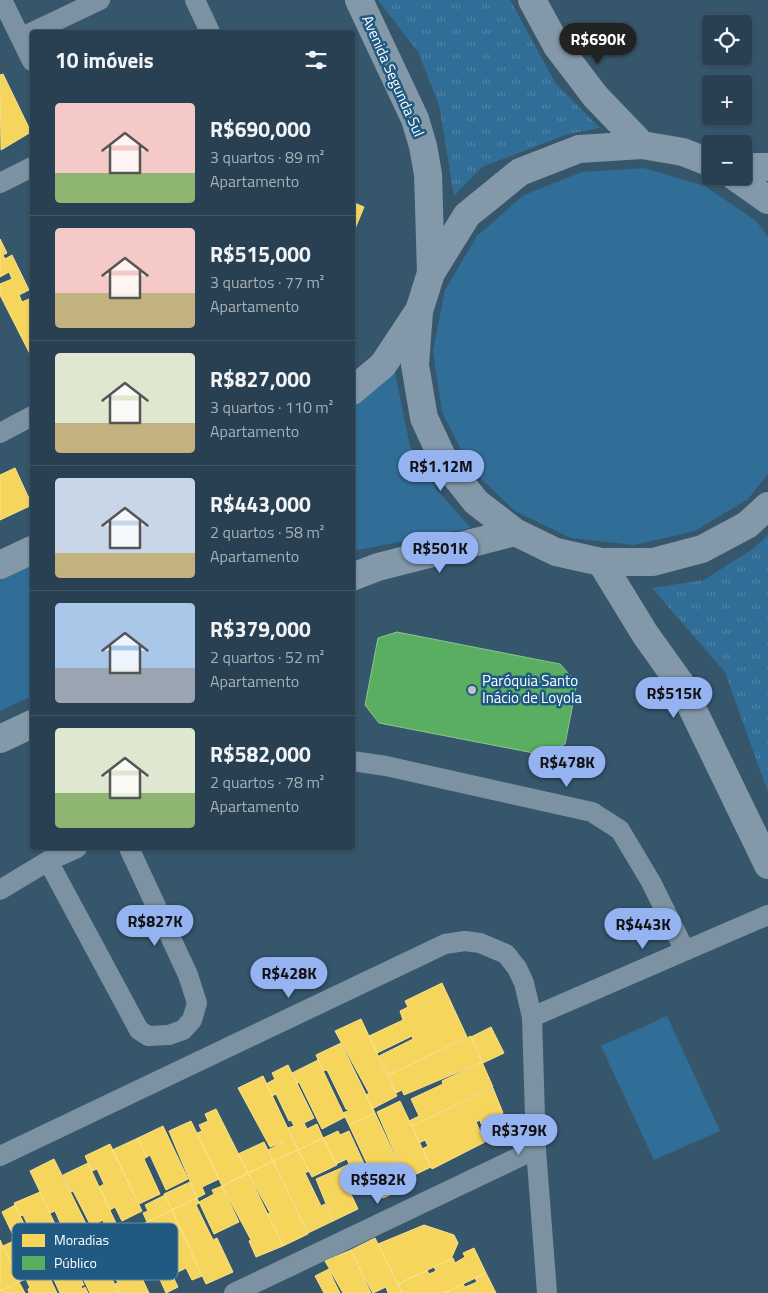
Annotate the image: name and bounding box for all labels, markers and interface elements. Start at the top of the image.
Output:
street label: Avenida Segunda Sul [356,11,431,140]
map controls [702,15,752,185]
button: locate [702,15,752,65]
pin: R$690K [557,22,639,65]
text: R$690K [570,27,626,51]
text: 10 imóveis [55,44,154,76]
icon: filters [302,46,330,74]
button: + [702,75,752,125]
text: R$690,000 [210,113,311,145]
icon: home [95,123,155,183]
button: − [702,135,752,185]
text: 3 quartos · 89 m² [210,145,324,169]
text: Apartamento [210,169,299,193]
text: R$515,000 [210,238,311,270]
icon: home [95,248,155,308]
text: 3 quartos · 77 m² [210,270,324,294]
text: Apartamento [210,294,299,318]
text: R$827,000 [210,363,311,395]
icon: home [95,373,155,433]
text: 3 quartos · 110 m² [210,395,333,419]
text: Apartamento [210,419,299,443]
pin: R$1.12M [395,450,487,492]
text: R$1.12M [409,454,473,478]
text: R$443,000 [210,488,311,520]
icon: home [95,498,155,558]
text: 2 quartos · 58 m² [210,520,324,544]
pin: R$501K [399,532,481,574]
text: R$501K [412,536,468,560]
text: Apartamento [210,544,299,568]
text: R$379,000 [210,613,311,645]
icon: home [95,623,155,683]
text: 2 quartos · 52 m² [210,645,324,669]
text: Apartamento [210,669,299,693]
place label: Paróquia Santo Inácio de Loyola [482,669,582,709]
pin: R$515K [633,676,715,719]
text: R$515K [646,681,702,705]
marker: Paróquia Santo Inácio de Loyola [466,684,478,696]
text: R$582,000 [210,738,311,770]
pin: R$478K [526,746,608,788]
icon: home [95,748,155,808]
text: R$478K [539,750,595,774]
text: 2 quartos · 78 m² [210,770,324,794]
text: Apartamento [210,794,299,818]
pin: R$827K [114,904,196,947]
pin: R$443K [602,908,684,950]
text: R$827K [127,909,183,933]
text: R$443K [615,912,671,936]
pin: R$428K [248,956,330,999]
text: R$428K [261,961,317,985]
pin: R$379K [478,1114,560,1156]
text: R$379K [491,1118,547,1142]
pin: R$582K [337,1162,419,1205]
text: R$582K [350,1167,406,1191]
legend [12,1223,178,1280]
text: Moradias [54,1229,109,1250]
text: Público [54,1252,97,1273]

